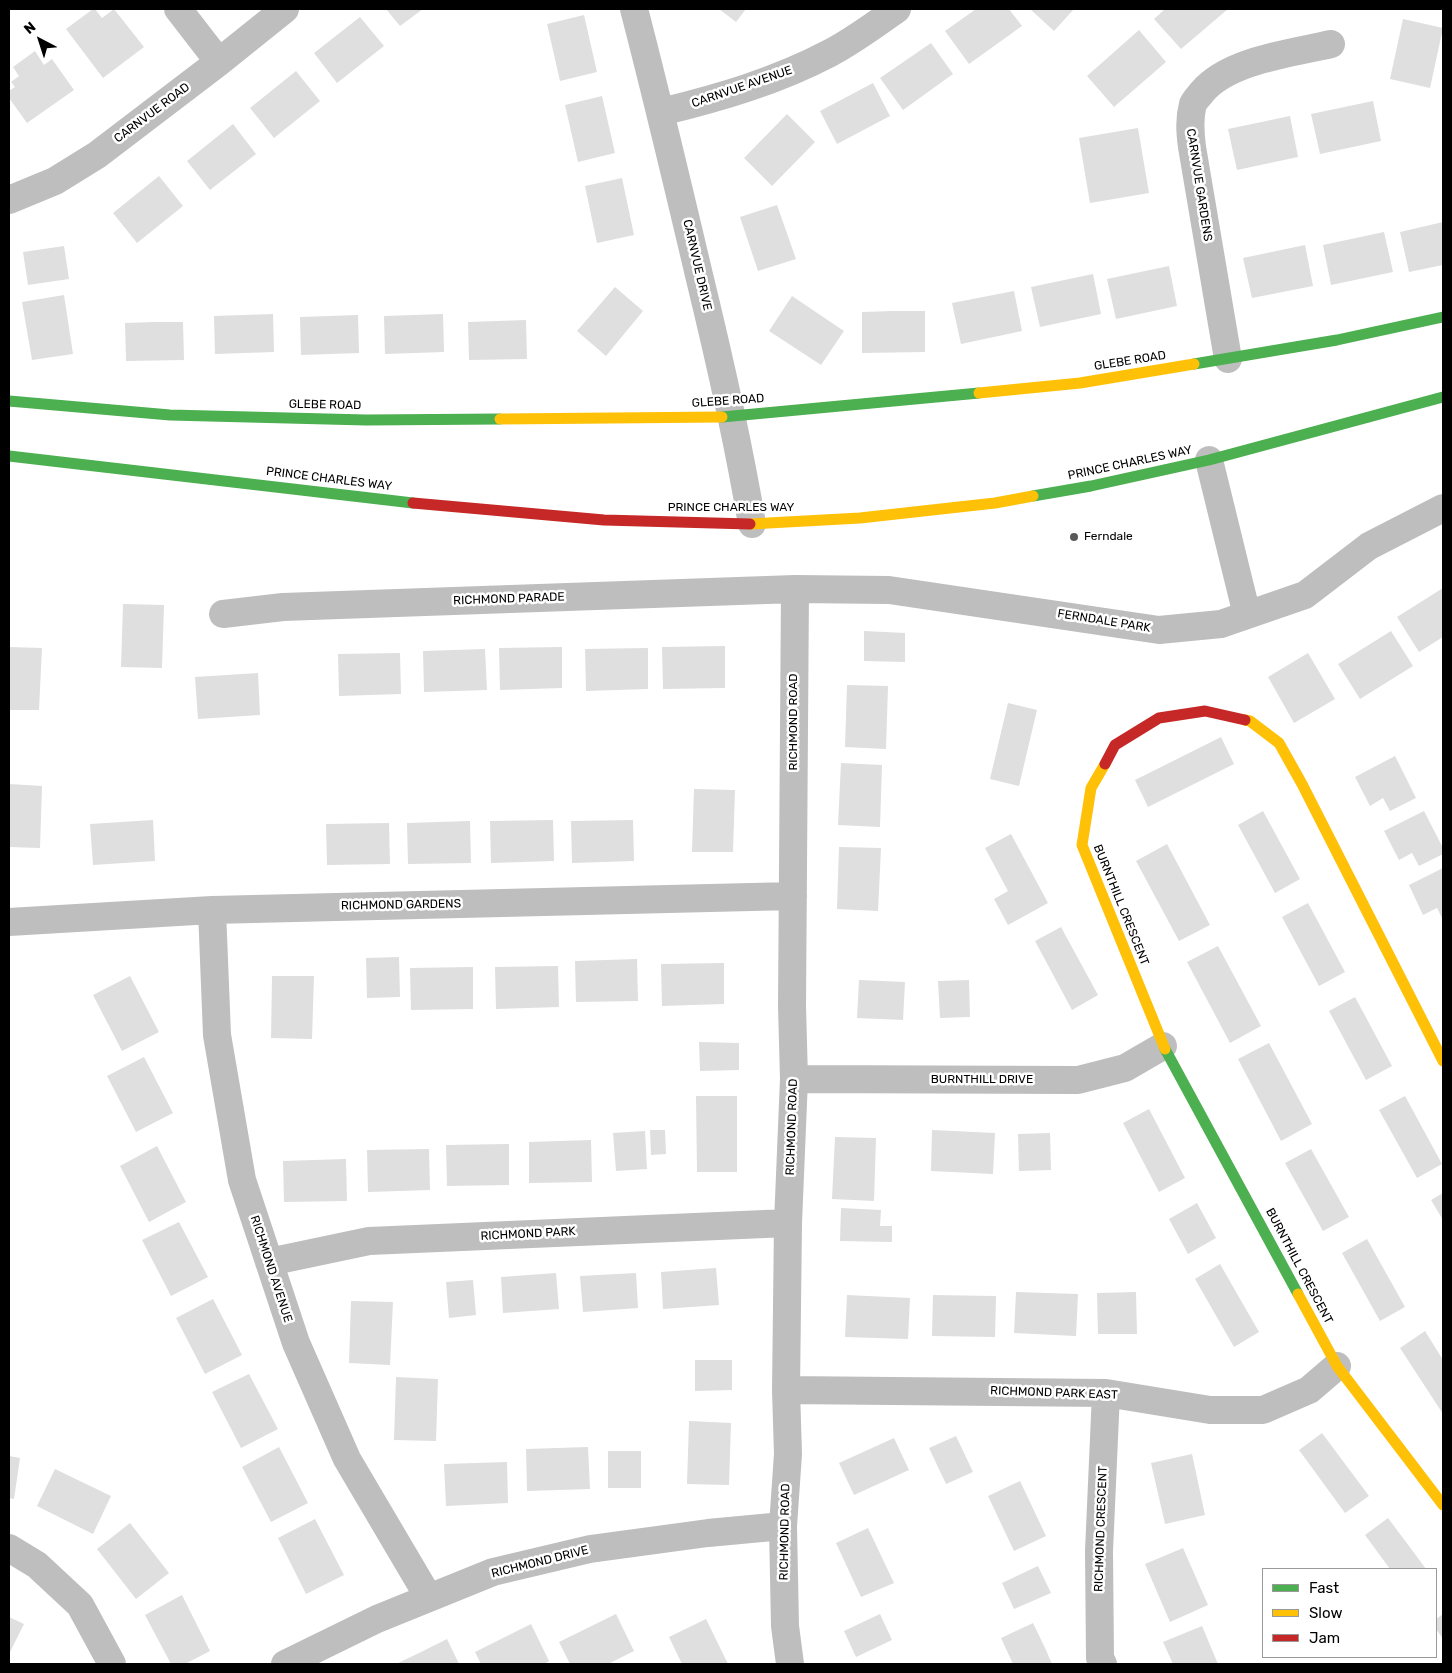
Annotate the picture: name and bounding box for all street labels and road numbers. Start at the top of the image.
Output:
street label: CARNVUE AVENUE [690,63,794,111]
street label: CARNVUE ROAD [111,80,193,146]
street label: CARNVUE GARDENS [1183,128,1215,242]
street label: CARNVUE DRIVE [680,218,714,312]
street label: GLEBE ROAD [1093,348,1167,374]
street label: GLEBE ROAD [691,391,765,411]
street label: GLEBE ROAD [289,397,361,413]
street label: PRINCE CHARLES WAY [1067,443,1193,483]
street label: PRINCE CHARLES WAY [265,464,393,494]
street label: PRINCE CHARLES WAY [668,501,794,515]
street label: RICHMOND PARADE [453,590,565,608]
street label: FERNDALE PARK [1056,607,1152,635]
street label: RICHMOND ROAD [787,673,801,771]
street label: BURNTHILL CRESCENT [1090,842,1152,968]
street label: RICHMOND GARDENS [341,897,461,913]
street label: BURNTHILL DRIVE [931,1073,1033,1087]
street label: RICHMOND ROAD [783,1078,801,1176]
street label: BURNTHILL CRESCENT [1262,1206,1336,1326]
street label: RICHMOND AVENUE [247,1214,295,1324]
street label: RICHMOND PARK [480,1224,576,1244]
street label: RICHMOND PARK EAST [990,1384,1118,1402]
street label: RICHMOND CRESCENT [1092,1466,1110,1592]
street label: RICHMOND ROAD [777,1483,793,1581]
street label: RICHMOND DRIVE [490,1543,590,1581]

